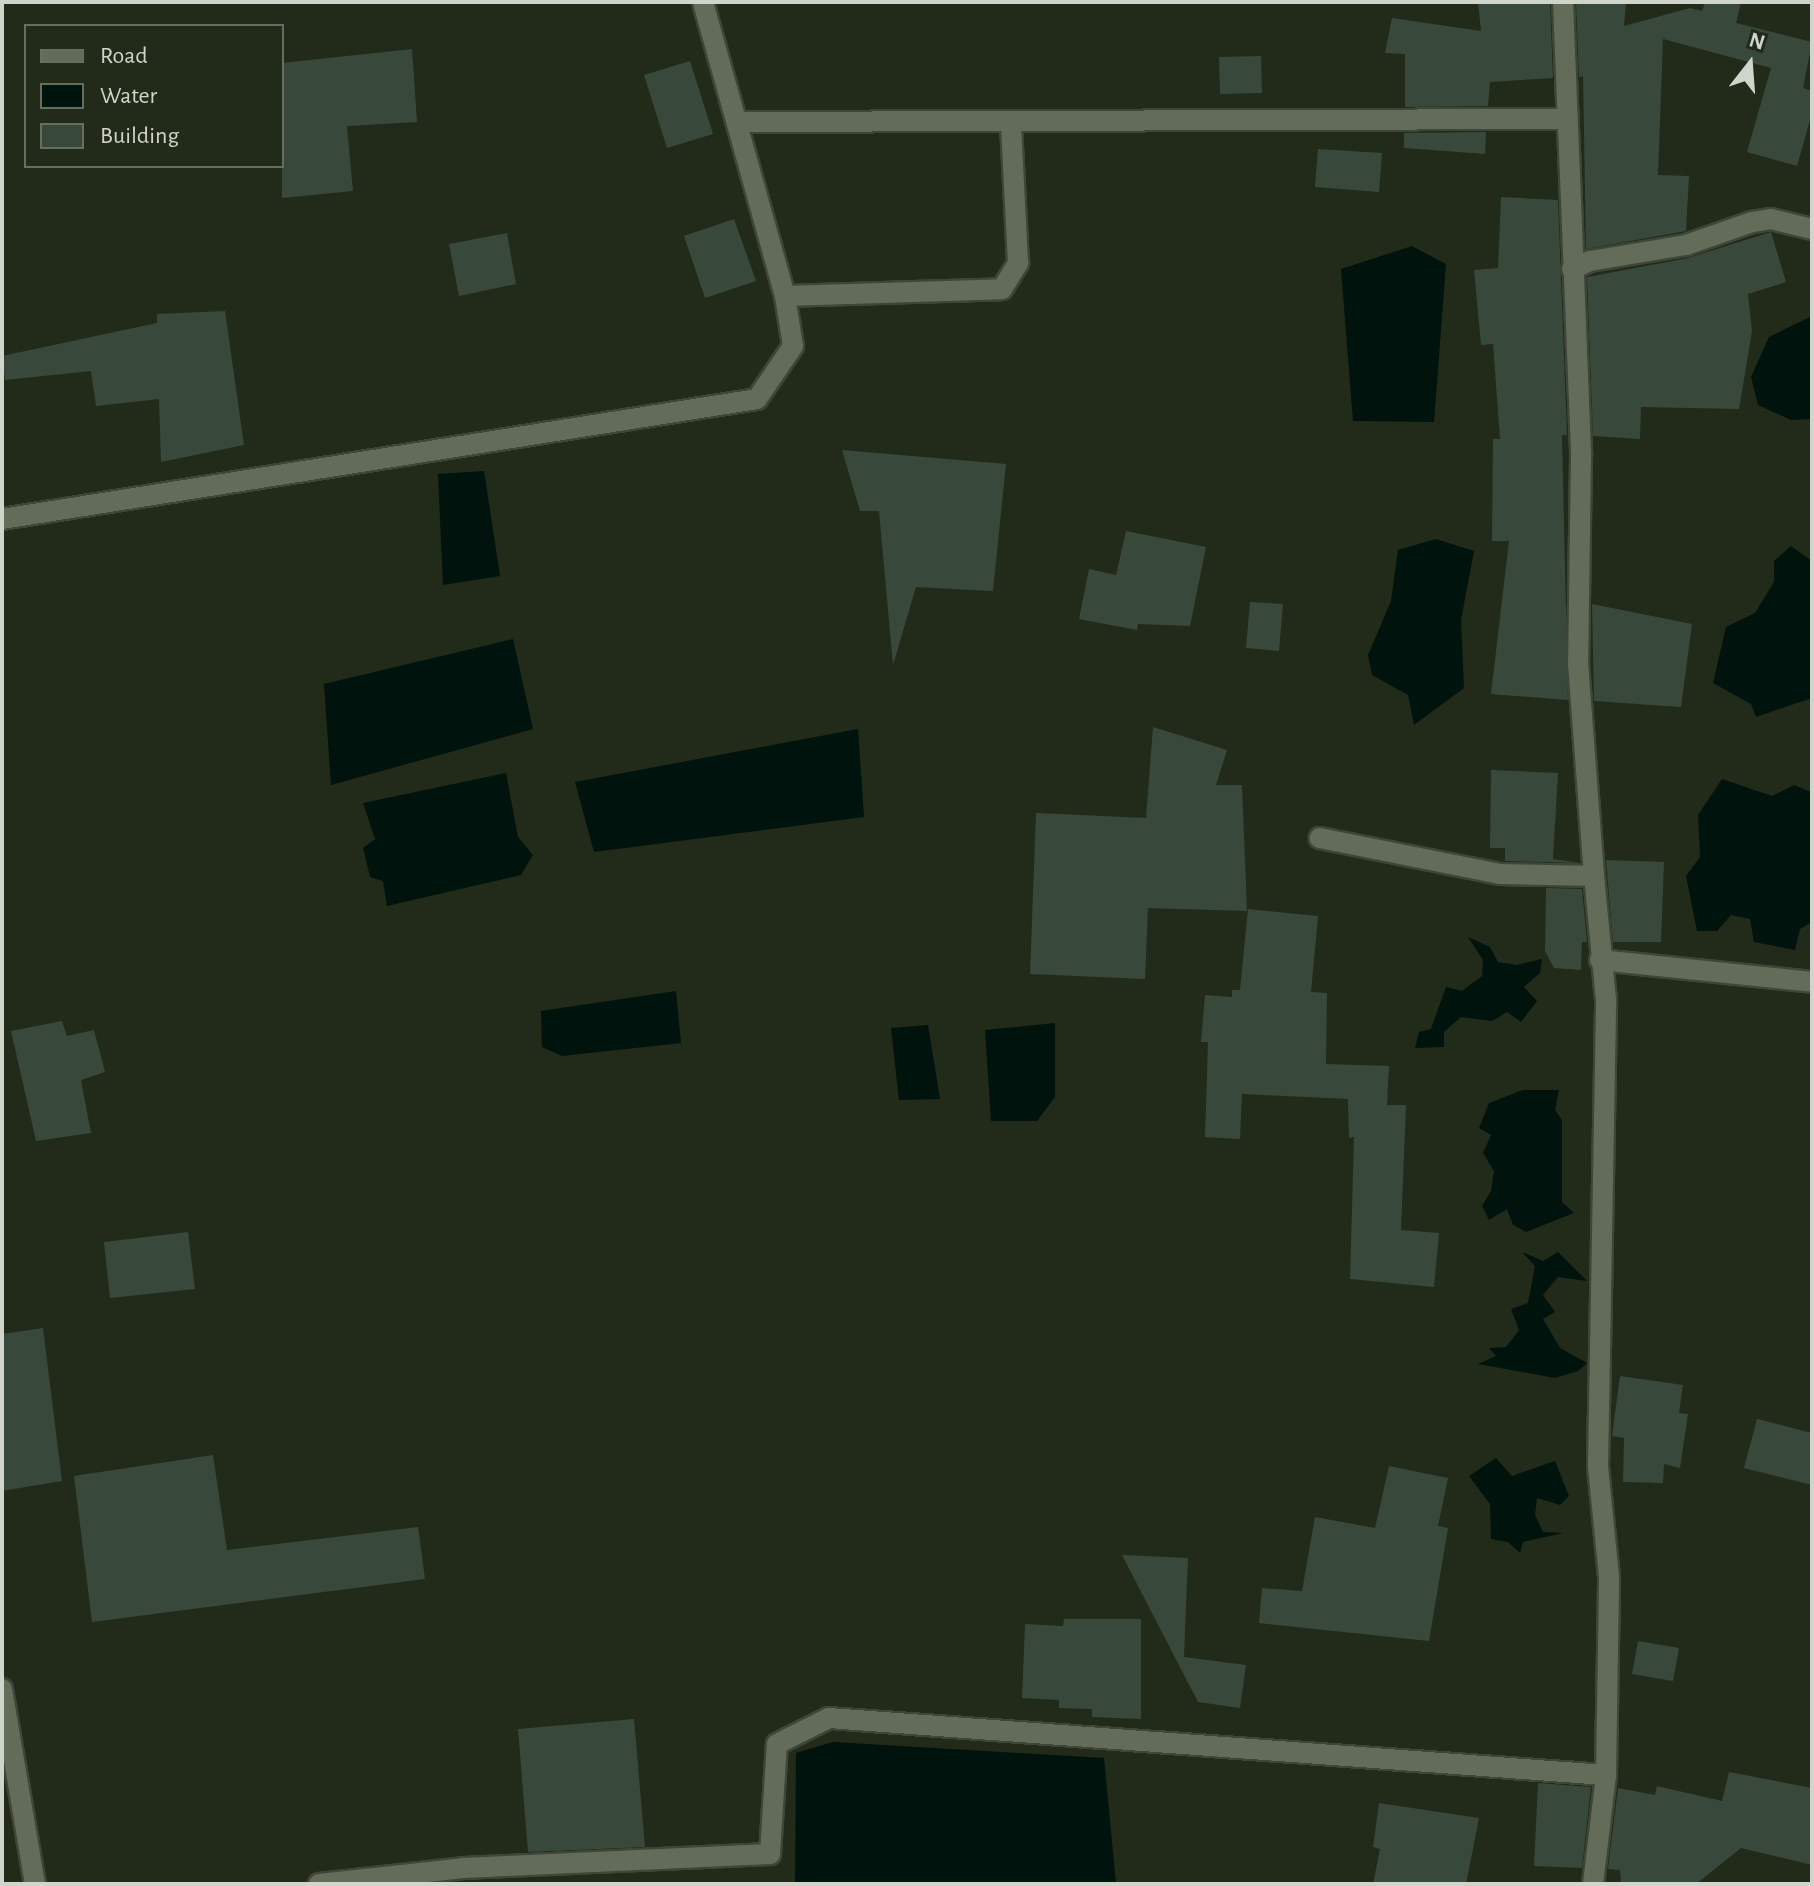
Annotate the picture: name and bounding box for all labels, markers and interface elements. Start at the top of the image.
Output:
legend [24,24,284,168]
north arrow [1710,24,1790,104]
text: N [1746,28,1768,54]
text: Road [100,44,148,68]
text: Water [100,84,157,108]
text: Building [100,124,179,148]

